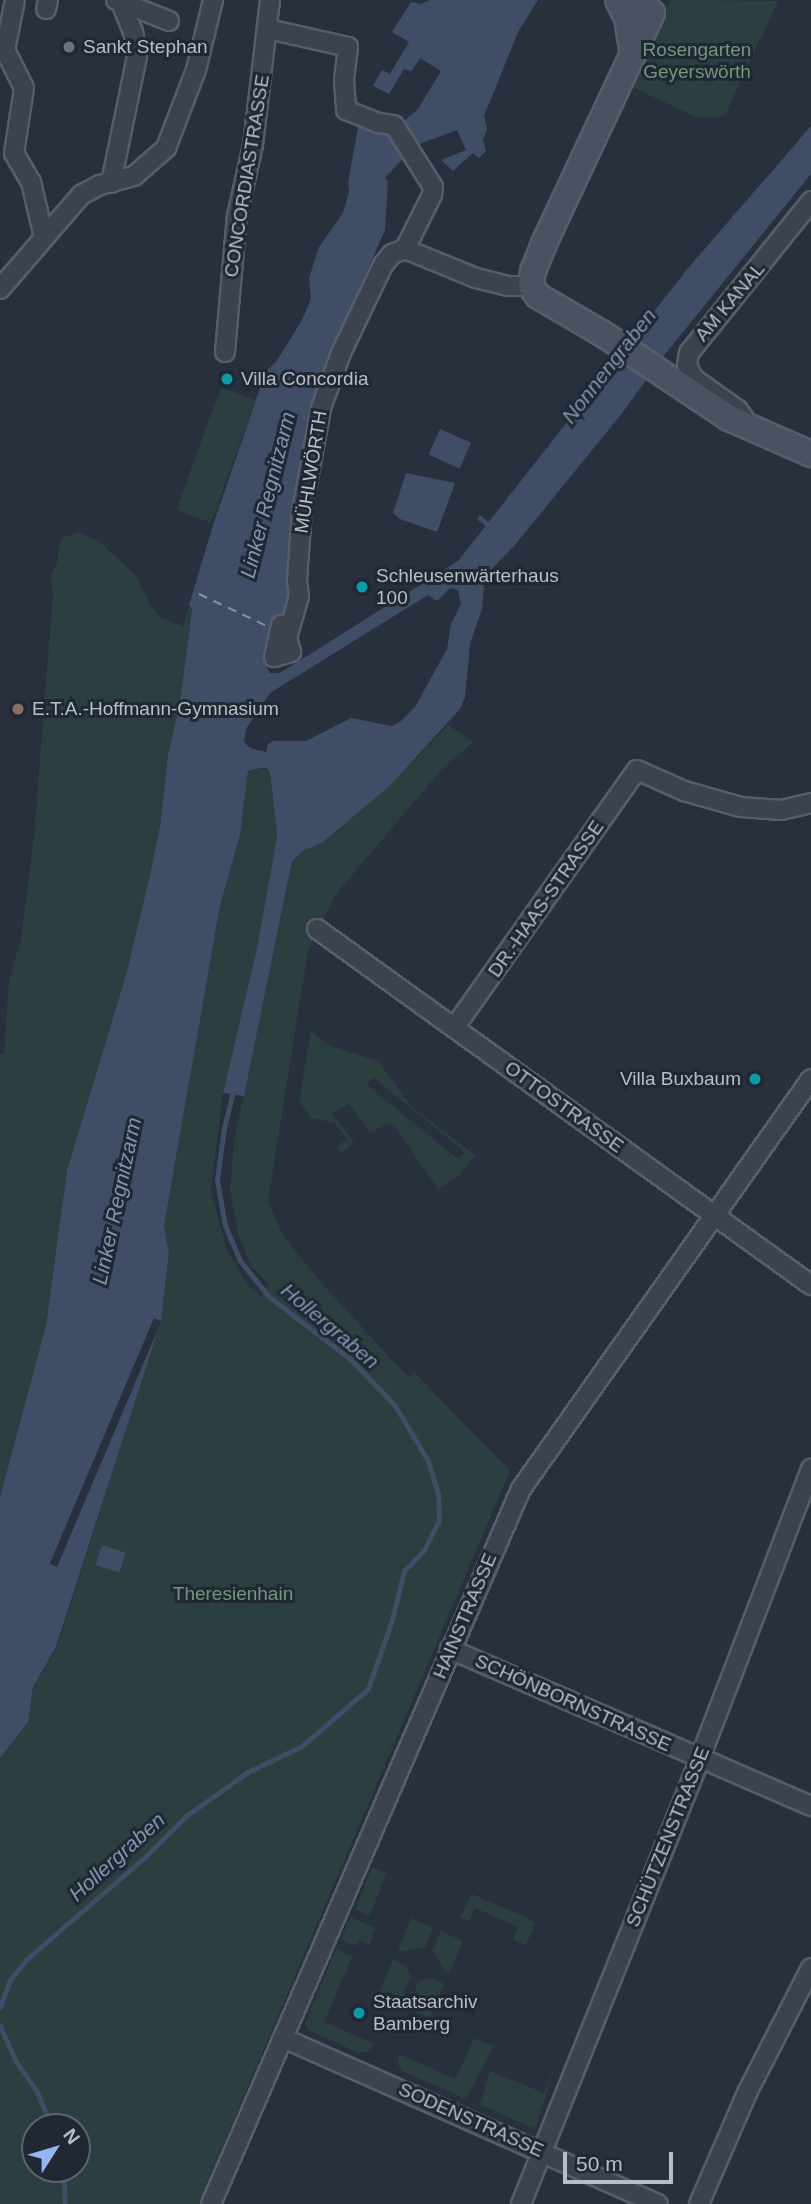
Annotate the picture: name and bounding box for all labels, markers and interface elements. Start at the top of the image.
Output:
place label: Sankt Stephan [83,36,208,58]
marker: Sankt Stephan [61,39,77,55]
park label: Rosengarten Geyerswörth [643,39,751,83]
street label: CONCORDIASTRASSE [220,73,274,279]
street label: AM KANAL [690,258,770,346]
water label: Nonnengraben [556,303,662,429]
place label: Villa Concordia [241,368,368,390]
marker: Villa Concordia [219,371,235,387]
water label: Linker Regnitzarm [235,409,301,581]
street label: MÜHLWÖRTH [290,409,332,535]
place label: Schleusenwärterhaus 100 [376,565,559,609]
marker: Schleusenwärterhaus 100 [354,579,370,595]
place label: E.T.A.-Hoffmann-Gymnasium [32,698,279,720]
marker: E.T.A.-Hoffmann-Gymnasium [10,701,26,717]
street label: DR.-HAAS-STRASSE [483,816,609,982]
street label: OTTOSTRASSE [500,1056,628,1158]
place label: Villa Buxbaum [620,1068,741,1090]
marker: Villa Buxbaum [747,1071,763,1087]
water label: Linker Regnitzarm [87,1115,147,1287]
water label: Hollergraben [276,1278,384,1374]
street label: HAINSTRASSE [428,1550,502,1682]
park label: Theresienhain [173,1583,293,1605]
street label: SCHÖNBORNSTRASSE [471,1649,675,1757]
street label: SCHÜTZENSTRASSE [621,1744,715,1930]
water label: Hollergraben [64,1807,170,1907]
place label: Staatsarchiv Bamberg [373,1991,478,2035]
marker: Staatsarchiv Bamberg [351,2005,367,2021]
street label: SODENSTRASSE [395,2078,547,2162]
north arrow [21,2113,91,2183]
text: N [59,2124,84,2148]
scale bar [566,2138,676,2182]
text: 50 m [576,2152,623,2175]

